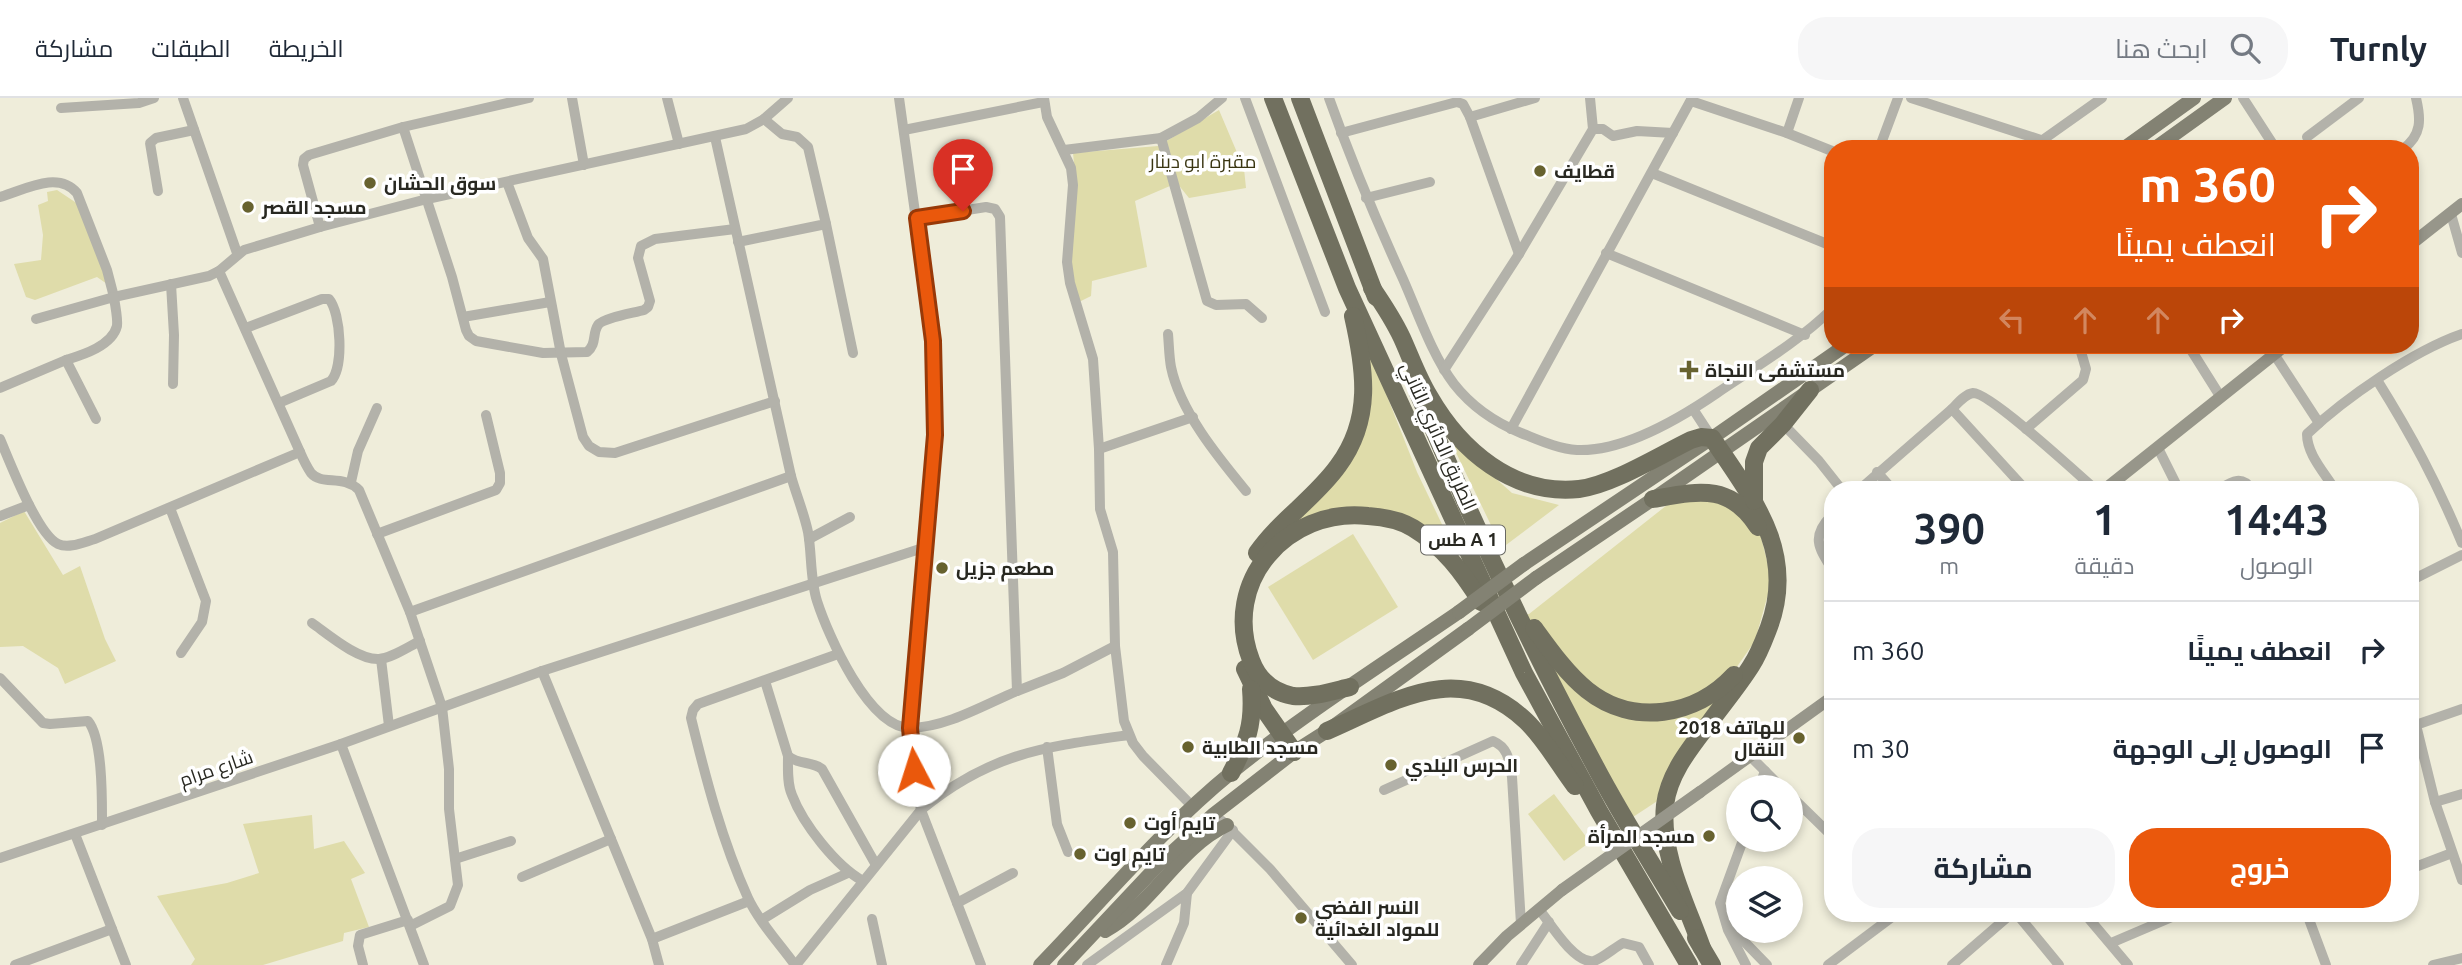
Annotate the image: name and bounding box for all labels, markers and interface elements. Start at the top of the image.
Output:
search box [1798,17,2288,80]
icon: search [2226,29,2264,67]
text: Turnly [2330,30,2427,67]
text: ابحث هنا [2115,34,2208,63]
text: مشاركة [35,35,113,62]
text: الطبقات [151,35,231,62]
text: الخريطة [269,35,344,62]
pin [933,139,993,211]
icon: arrive [944,150,982,188]
park label: مقبرة ابو دينار [1148,150,1257,173]
text: 360 m [2139,156,2276,211]
place label: قطايف [1554,160,1615,182]
marker: قطايف [1532,163,1548,179]
icon: right [2300,168,2391,259]
place label: سوق الحشان [384,172,496,195]
marker: سوق الحشان [362,175,378,191]
place label: مسجد القصر [261,196,367,219]
marker: مسجد القصر [240,199,256,215]
text: انعطف يمينًا [2115,226,2276,262]
icon: left [1993,301,2031,339]
icon: ahead [2066,301,2104,339]
icon: ahead [2139,301,2177,339]
icon: right [2212,301,2250,339]
street label: الطريق الدائري الثاني [1393,359,1481,515]
place label: مستشفى النجاة [1705,359,1845,382]
marker: مستشفى النجاة [1679,360,1699,380]
text: 1 [2093,496,2116,543]
text: 14:43 [2224,496,2329,543]
text: 390 [1914,505,1985,552]
road number: طس A 1 [1421,526,1505,555]
text: m [1939,553,1959,578]
text: دقيقة [2075,553,2134,578]
text: الوصول [2240,553,2313,578]
place label: مطعم جزيل [956,557,1054,582]
marker: مطعم جزيل [934,560,950,576]
icon: right [2353,631,2391,669]
text: 360 m [1852,636,1924,665]
text: انعطف يمينًا [2187,636,2332,665]
place label: 2018 للهاتف النقال [1678,716,1785,762]
icon: arrive [2353,729,2391,767]
marker: 2018 للهاتف النقال [1791,730,1807,746]
position arrow [877,733,951,807]
text: 30 m [1852,734,1910,763]
text: الوصول إلى الوجهة [2113,734,2332,763]
place label: مسجد الطابية [1202,736,1319,758]
marker: مسجد الطابية [1180,739,1196,755]
street label: شارع مرام [176,745,257,794]
place label: الحرس البلدي [1405,754,1518,781]
marker: الحرس البلدي [1383,757,1399,773]
map controls [1726,775,1803,943]
button: search [1726,775,1803,852]
place label: تايم أوت [1144,810,1216,837]
marker: تايم أوت [1122,815,1138,831]
place label: مسجد المرأة [1588,823,1695,848]
marker: مسجد المرأة [1701,828,1717,844]
button: مشاركة [1852,828,2115,908]
button: خروج [2129,828,2391,908]
place label: تايم اوت [1094,843,1166,868]
marker: تايم اوت [1072,846,1088,862]
button: layers [1726,866,1803,943]
place label: النسر الفضي للمواد الغدائية [1315,896,1439,941]
marker: النسر الفضي للمواد الغدائية [1293,910,1309,926]

